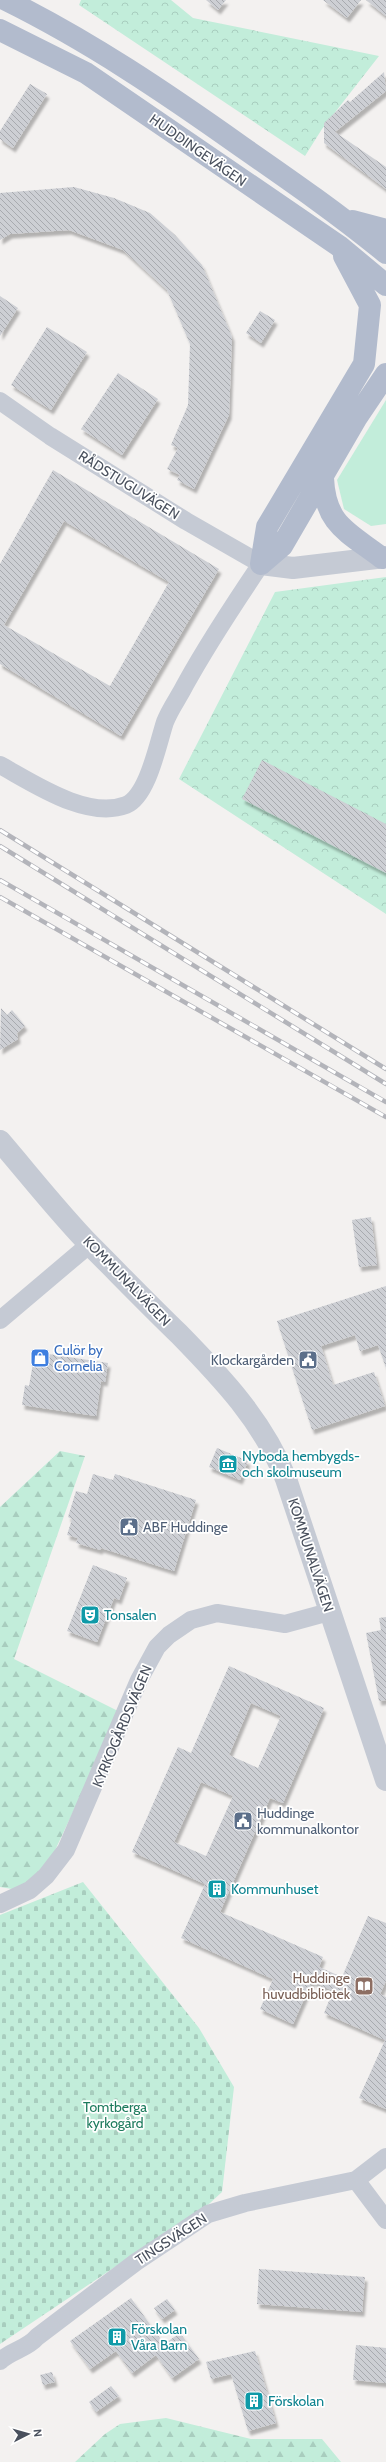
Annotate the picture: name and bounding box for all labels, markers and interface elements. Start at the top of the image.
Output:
street label: HUDDINGEVÄGEN [146,110,250,190]
street label: RÅDSTUGUVÄGEN [75,447,183,523]
street label: KOMMUNALVÄGEN [79,1232,175,1330]
place label: Culör by Cornelia [54,1341,103,1375]
shop icon: Culör by Cornelia [29,1347,51,1369]
public building icon: Klockargården [297,1349,319,1371]
place label: Klockargården [211,1351,294,1369]
place label: Nyboda hembygds- och skolmuseum [242,1447,360,1481]
museum icon: Nyboda hembygds- och skolmuseum [217,1453,239,1475]
street label: KOMMUNALVÄGEN [284,1496,338,1614]
public building icon: ABF Huddinge [118,1516,140,1538]
place label: ABF Huddinge [143,1518,228,1536]
theatre icon: Tonsalen [79,1604,101,1626]
place label: Tonsalen [104,1606,157,1624]
street label: KYRKOGÅRDSVÄGEN [88,1662,156,1790]
place label: Huddinge kommunalkontor [257,1804,359,1838]
public building icon: Huddinge kommunalkontor [232,1810,254,1832]
building icon: Kommunhuset [206,1878,228,1900]
place label: Kommunhuset [231,1880,319,1898]
place label: Huddinge huvudbibliotek [263,1969,351,2003]
library icon: Huddinge huvudbibliotek [353,1975,375,1997]
park label: Tomtberga kyrkogård [83,2098,147,2132]
street label: TINGSVÄGEN [132,2209,210,2269]
place label: Förskolan Våra Barn [131,2320,187,2354]
building icon: Förskolan Våra Barn [106,2326,128,2348]
building icon: Förskolan [243,2390,265,2412]
place label: Förskolan [268,2392,324,2410]
north arrow [8,2414,48,2454]
text: N [31,2428,45,2438]

